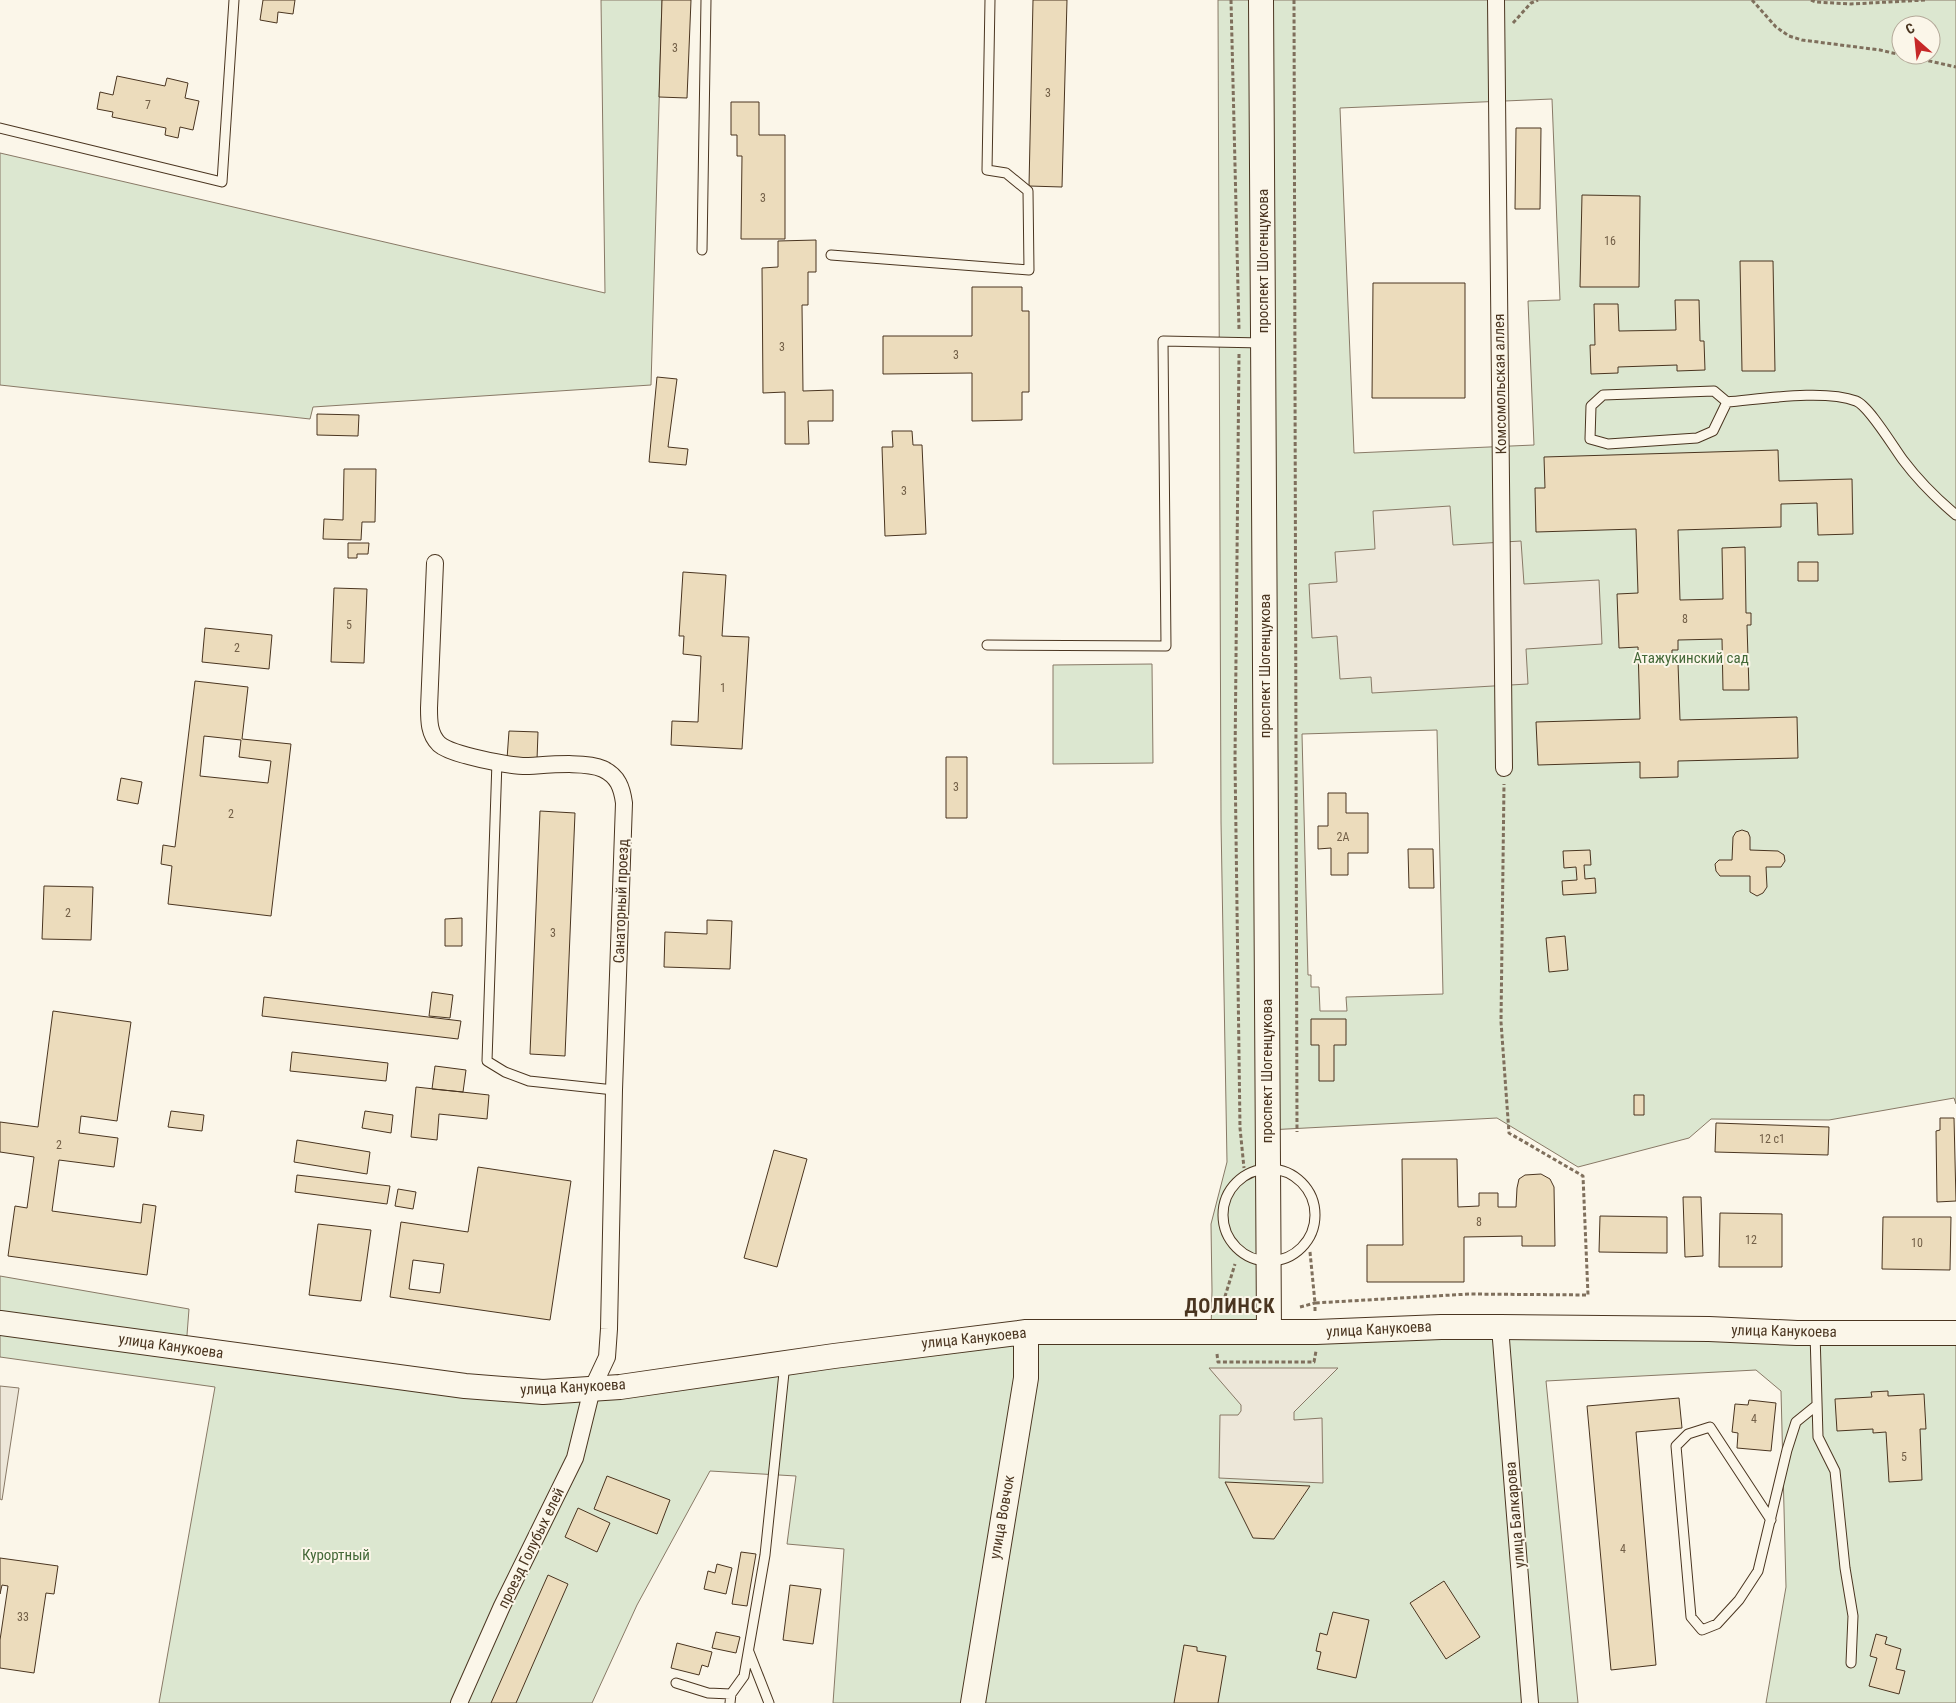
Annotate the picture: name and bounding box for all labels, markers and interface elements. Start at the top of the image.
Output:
north arrow [1891,15,1941,65]
text: С [1903,19,1917,37]
house number: 3 [672,41,678,55]
house number: 3 [1045,86,1051,100]
house number: 7 [145,98,151,112]
street label: проспект Шогенцукова [1254,189,1272,333]
house number: 3 [760,191,766,205]
house number: 16 [1604,234,1616,248]
street label: Комсомольская аллея [1490,314,1510,454]
house number: 3 [779,340,785,354]
house number: 3 [953,348,959,362]
house number: 3 [901,484,907,498]
street label: проспект Шогенцукова [1256,594,1274,738]
house number: 8 [1682,612,1688,626]
house number: 5 [346,618,352,632]
house number: 2 [234,641,240,655]
park label: Атажукинский сад [1633,649,1749,667]
house number: 1 [720,681,726,695]
house number: 3 [953,780,959,794]
house number: 2 [228,807,234,821]
house number: 2А [1337,830,1350,844]
street label: Санаторный проезд [610,838,632,964]
house number: 2 [65,906,71,920]
house number: 3 [550,926,556,940]
street label: проспект Шогенцукова [1258,999,1276,1143]
house number: 12 с1 [1759,1132,1785,1146]
house number: 2 [56,1138,62,1152]
house number: 8 [1476,1215,1482,1229]
house number: 12 [1745,1233,1757,1247]
house number: 10 [1911,1236,1923,1250]
district label: ДОЛИНСК [1184,1294,1276,1318]
street label: улица Канукоева [1326,1317,1432,1341]
street label: улица Канукоева [1731,1321,1837,1341]
street label: улица Канукоева [921,1324,1027,1352]
street label: улица Канукоева [117,1330,225,1362]
street label: улица Канукоева [520,1375,626,1399]
house number: 4 [1751,1412,1757,1426]
house number: 5 [1901,1450,1907,1464]
street label: улица Балкарова [1501,1461,1529,1569]
street label: улица Вовчок [986,1474,1018,1560]
street label: проезд Голубых елей [494,1485,568,1611]
house number: 4 [1620,1542,1626,1556]
park label: Курортный [302,1546,370,1564]
house number: 33 [17,1610,29,1624]

